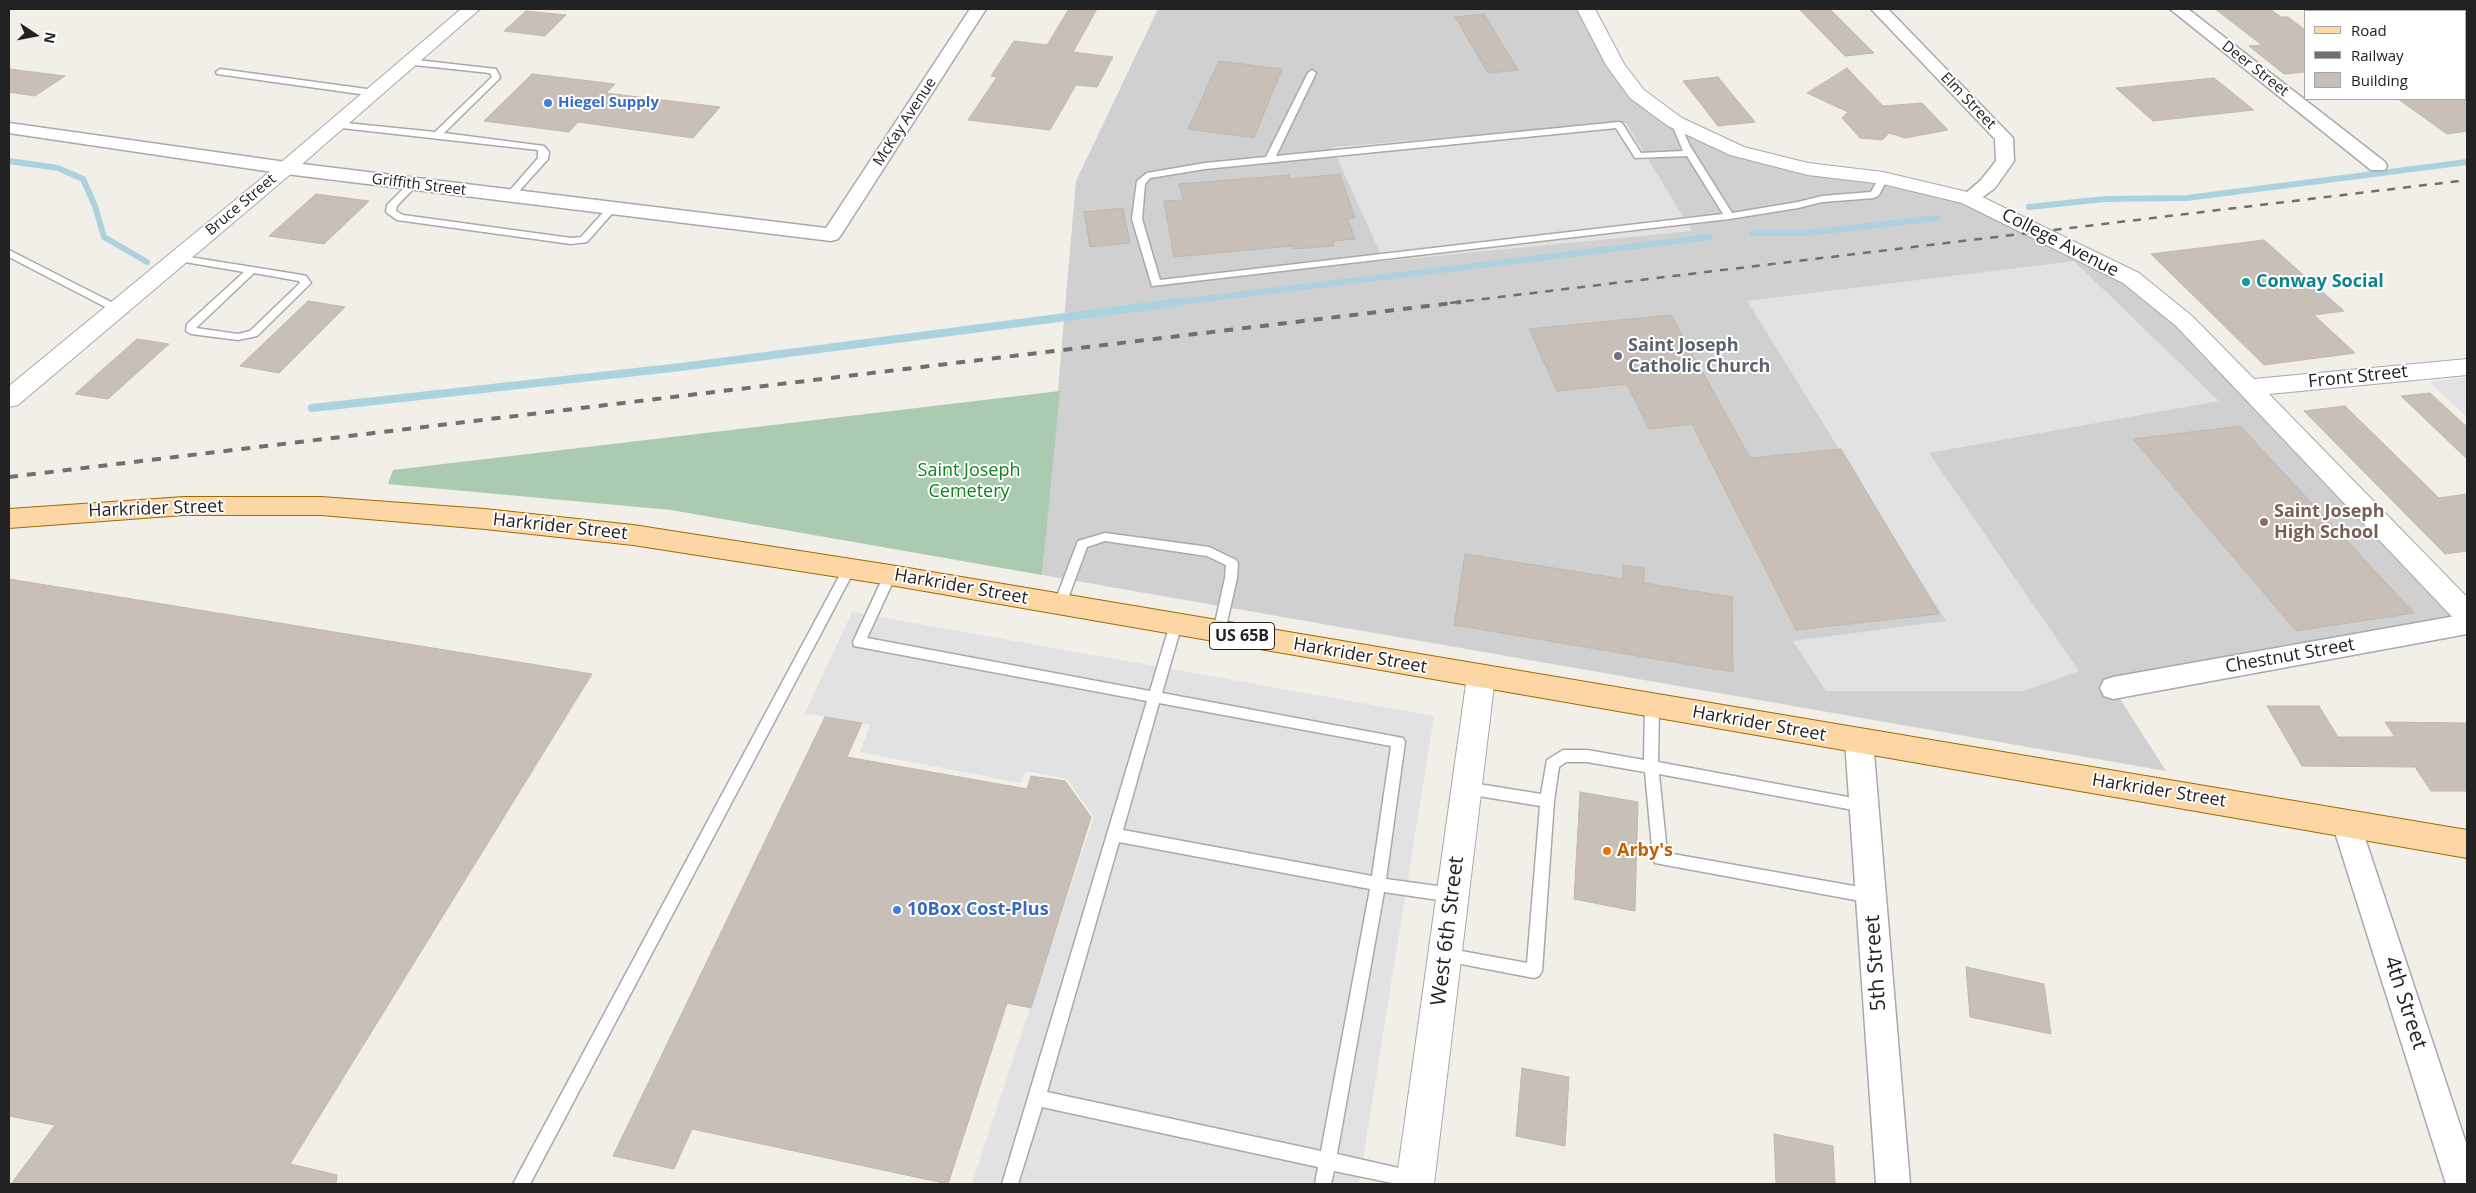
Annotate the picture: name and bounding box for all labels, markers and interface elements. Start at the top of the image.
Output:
north arrow [10,10,60,60]
legend [2304,10,2466,100]
text: Road [2351,20,2387,40]
text: N [40,31,61,45]
street label: Deer Street [2218,37,2292,101]
text: Railway [2351,45,2404,65]
street label: Elm Street [1937,69,1999,133]
text: Building [2351,70,2408,90]
street label: McKay Avenue [870,74,940,170]
place label: Hiegel Supply [558,94,659,112]
marker: Hiegel Supply [542,97,554,109]
street label: Bruce Street [202,170,280,240]
street label: Griffith Street [371,170,467,200]
street label: College Avenue [1998,204,2122,282]
place label: Conway Social [2256,271,2384,293]
marker: Conway Social [2240,276,2252,288]
place label: Saint Joseph Catholic Church [1628,335,1770,378]
marker: Saint Joseph Catholic Church [1612,350,1624,362]
street label: Front Street [2307,361,2409,393]
park label: Saint Joseph Cemetery [918,460,1020,502]
street label: Harkrider Street [88,496,224,522]
place label: Saint Joseph High School [2274,501,2385,544]
street label: Harkrider Street [492,509,628,545]
marker: Saint Joseph High School [2258,516,2270,528]
street label: Harkrider Street [892,565,1030,609]
road number: US 65B [1210,622,1274,650]
street label: Harkrider Street [1291,634,1429,678]
street label: Chestnut Street [2224,634,2356,678]
street label: Harkrider Street [1690,702,1828,746]
street label: Harkrider Street [2090,770,2228,812]
place label: Arby's [1617,840,1673,862]
marker: Arby's [1601,845,1613,857]
street label: West 6th Street [1426,855,1470,1007]
place label: 10Box Cost-Plus [907,899,1049,921]
marker: 10Box Cost-Plus [891,904,903,916]
street label: 5th Street [1860,914,1892,1012]
street label: 4th Street [2378,953,2432,1053]

